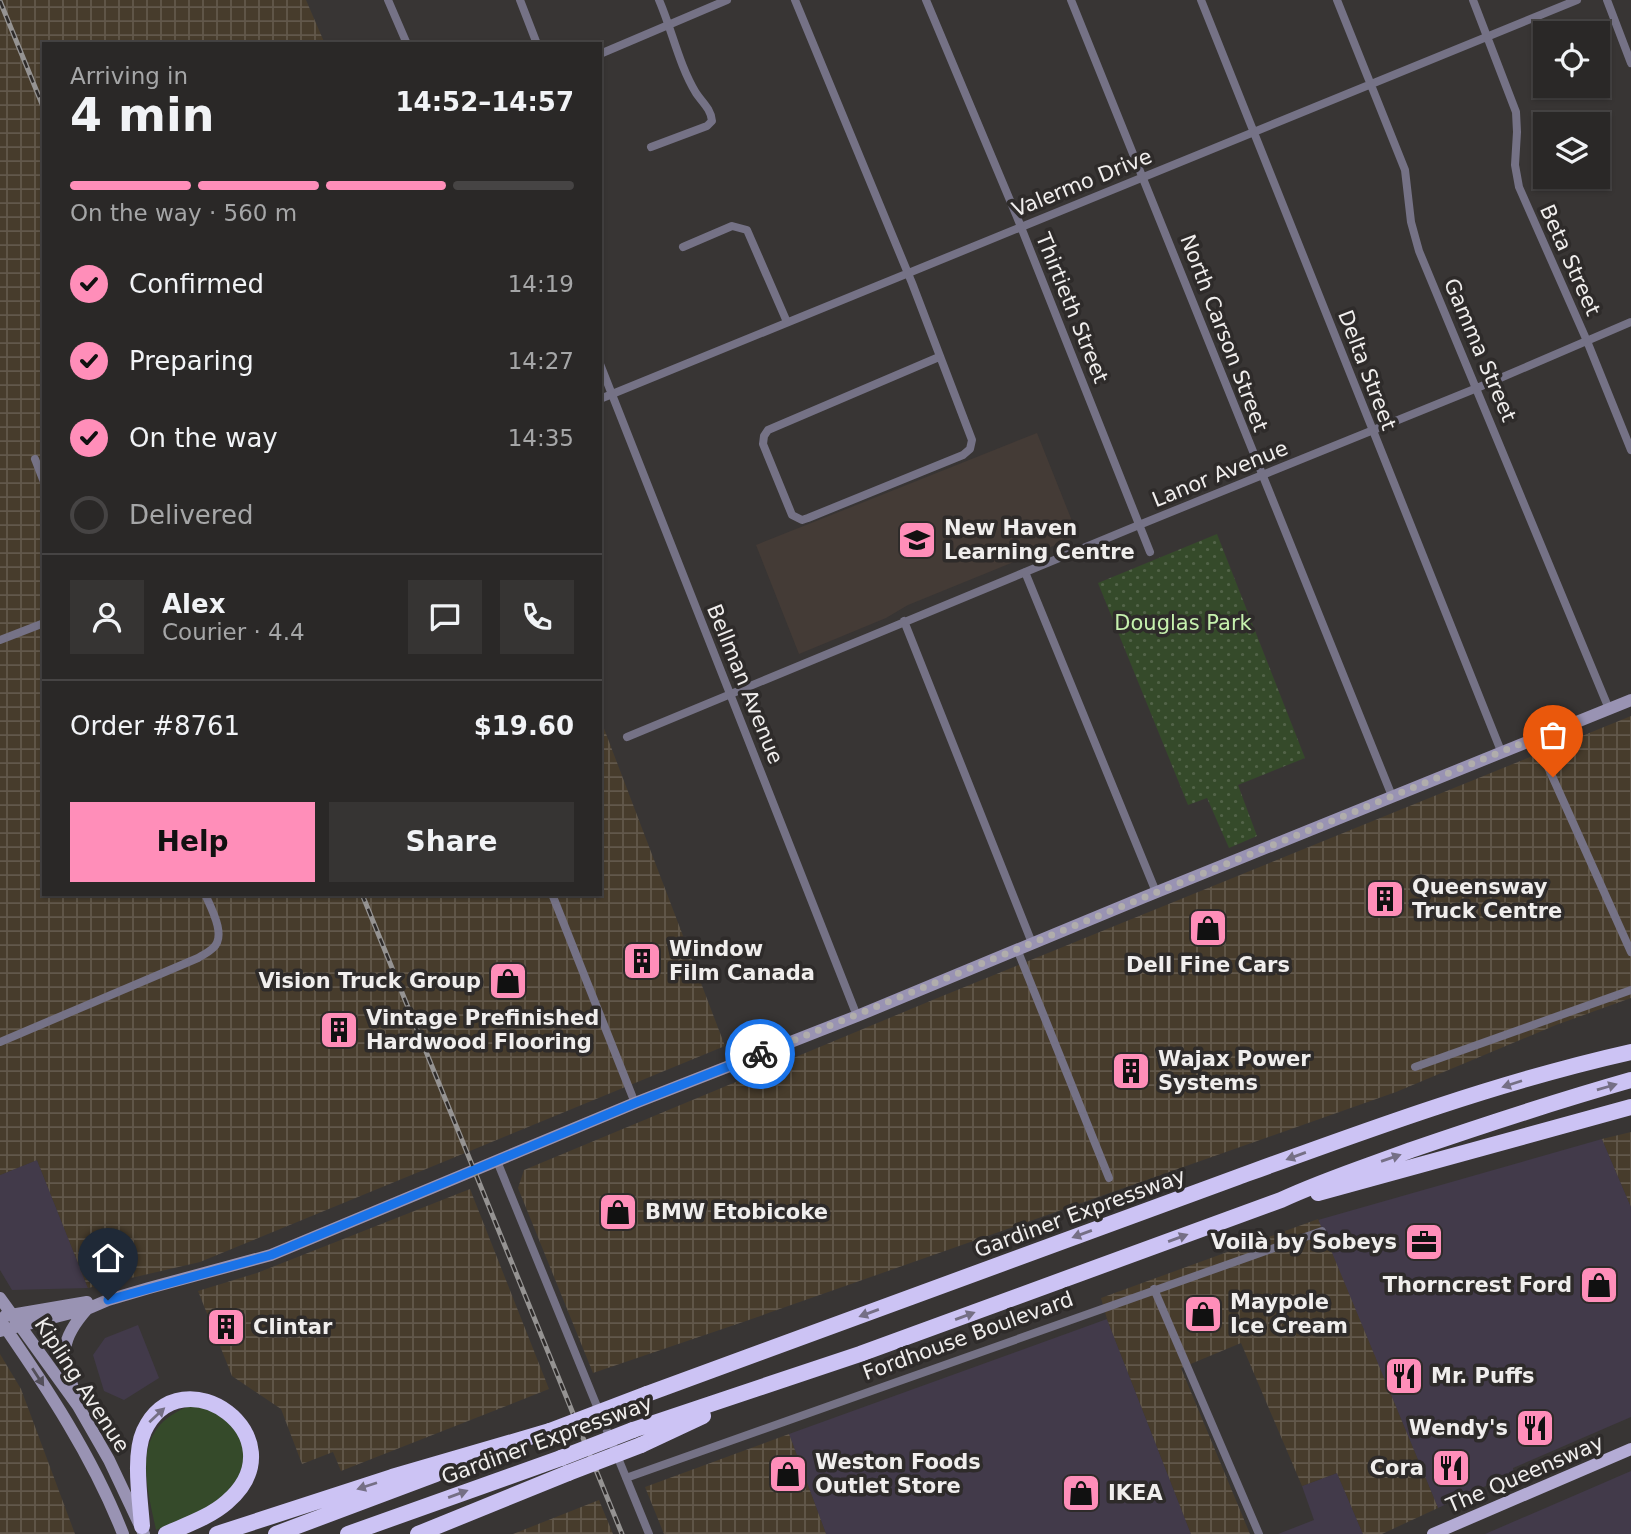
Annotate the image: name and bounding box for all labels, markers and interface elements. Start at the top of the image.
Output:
map controls [1533,21,1610,189]
button: locate [1533,21,1610,98]
text: Arriving in [70,63,188,89]
text: 14:52–14:57 [395,87,574,117]
text: 4 min [70,88,214,142]
button: layers [1533,112,1610,189]
street label: Valermo Drive [1009,144,1155,222]
text: On the way · 560 m [70,200,297,226]
street label: Beta Street [1535,201,1605,319]
street label: Thirtieth Street [1031,229,1113,386]
street label: North Carson Street [1175,231,1273,435]
icon: check [70,265,108,303]
text: Confirmed [129,269,264,299]
text: 14:19 [508,271,574,297]
street label: Gamma Street [1439,275,1521,425]
street label: Delta Street [1333,307,1401,433]
icon: check [70,342,108,380]
text: Preparing [129,346,254,376]
text: 14:27 [508,348,574,374]
icon: check [70,419,108,457]
text: On the way [129,423,278,453]
text: 14:35 [508,425,574,451]
street label: Lanor Avenue [1149,436,1291,512]
text: Delivered [129,500,253,530]
place label: New Haven Learning Centre [944,516,1135,564]
school or university icon: New Haven Learning Centre [896,519,938,561]
button: person [70,580,144,654]
button: chat [408,580,482,654]
button: phone [500,580,574,654]
text: Alex [162,589,225,619]
street label: Bellman Avenue [702,601,788,767]
park label: Douglas Park [1114,611,1253,635]
text: Courier · 4.4 [162,619,305,645]
pin [1523,705,1583,777]
text: Order #8761 [70,711,240,741]
text: $19.60 [474,711,574,741]
icon: bag [1534,716,1572,754]
button: Help [70,802,315,882]
button: Share [329,802,574,882]
place label: Queensway Truck Centre [1412,875,1562,923]
building icon: Queensway Truck Centre [1364,878,1406,920]
shop icon: Dell Fine Cars [1187,907,1229,949]
place label: Window Film Canada [669,937,815,985]
building icon: Window Film Canada [621,940,663,982]
place label: Dell Fine Cars [1126,953,1290,977]
shop icon: Vision Truck Group [487,960,529,1002]
place label: Vision Truck Group [258,969,481,993]
place label: Vintage Prefinished Hardwood Flooring [366,1006,599,1054]
building icon: Vintage Prefinished Hardwood Flooring [318,1009,360,1051]
courier [725,1019,795,1089]
icon: bike [741,1035,779,1073]
place label: Wajax Power Systems [1158,1047,1311,1095]
building icon: Wajax Power Systems [1110,1050,1152,1092]
one-way arrow [1501,1079,1522,1090]
one-way arrow [1597,1082,1618,1092]
one-way arrow [1285,1151,1306,1162]
one-way arrow [1380,1152,1401,1163]
street label: Gardiner Expressway [971,1164,1189,1262]
shop icon: BMW Etobicoke [597,1191,639,1233]
place label: BMW Etobicoke [645,1200,828,1224]
office icon: Voilà by Sobeys [1403,1221,1445,1263]
pin [78,1228,138,1300]
one-way arrow [1072,1229,1093,1240]
place label: Voilà by Sobeys [1211,1230,1397,1254]
one-way arrow [1168,1232,1189,1243]
icon: home [89,1239,127,1277]
shop icon: Thorncrest Ford [1578,1264,1620,1306]
place label: Thorncrest Ford [1383,1273,1572,1297]
street label: Fordhouse Boulevard [860,1287,1076,1385]
place label: Maypole Ice Cream [1230,1290,1348,1338]
shop icon: Maypole Ice Cream [1182,1293,1224,1335]
building icon: Clintar [205,1306,247,1348]
one-way arrow [859,1308,880,1319]
one-way arrow [954,1310,975,1321]
street label: Kipling Avenue [29,1313,135,1457]
place label: Clintar [253,1315,333,1339]
restaurant icon: Mr. Puffs [1383,1355,1425,1397]
place label: Mr. Puffs [1431,1364,1534,1388]
one-way arrow [32,1367,45,1387]
street label: Gardiner Expressway [438,1391,656,1489]
one-way arrow [149,1407,166,1424]
restaurant icon: Wendy's [1514,1407,1556,1449]
place label: Wendy's [1409,1416,1508,1440]
street label: The Queensway [1442,1430,1607,1518]
restaurant icon: Cora [1430,1447,1472,1489]
place label: Weston Foods Outlet Store [815,1450,981,1498]
shop icon: Weston Foods Outlet Store [767,1453,809,1495]
place label: Cora [1370,1456,1424,1480]
shop icon: IKEA [1060,1472,1102,1514]
one-way arrow [356,1481,377,1492]
place label: IKEA [1108,1481,1163,1505]
one-way arrow [447,1488,468,1499]

